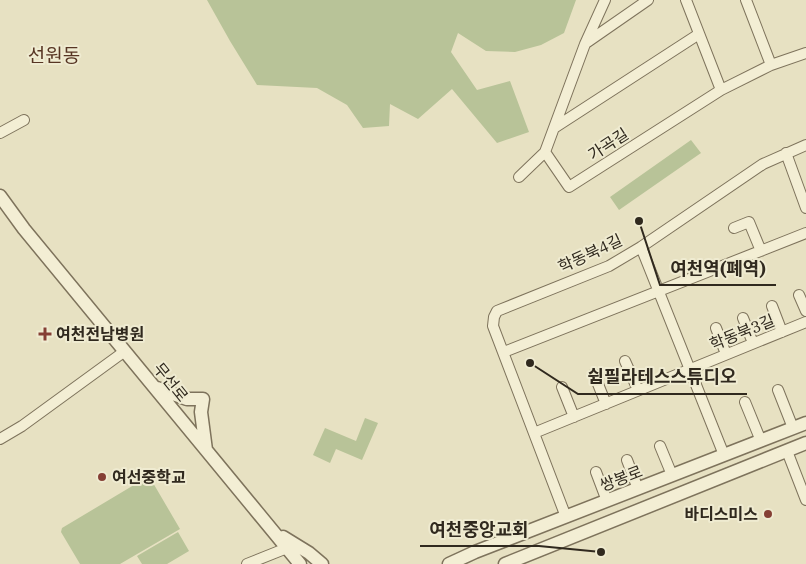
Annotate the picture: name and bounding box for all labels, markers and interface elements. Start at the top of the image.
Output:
district label: 선원동 [28,43,80,67]
street label: 가곡길 [584,124,632,164]
street label: 학동북4길 [555,229,625,277]
callout: 여천역(폐역) [660,252,776,285]
text: 여천역(폐역) [670,257,766,280]
street label: 학동북3길 [707,310,777,354]
place label: 여천전남병원 [56,324,144,344]
marker: 여천전남병원 [38,327,52,341]
street label: 무선로 [149,359,193,406]
callout: 쉼필라테스스튜디오 [578,361,747,394]
text: 쉼필라테스스튜디오 [587,365,737,388]
street label: 쌍봉로 [597,461,645,495]
place label: 여선중학교 [112,467,186,487]
marker: 여선중학교 [96,471,108,483]
place label: 바디스미스 [684,504,758,524]
marker: 바디스미스 [762,508,774,520]
callout: 여천중앙교회 [420,513,539,546]
text: 여천중앙교회 [429,518,529,541]

